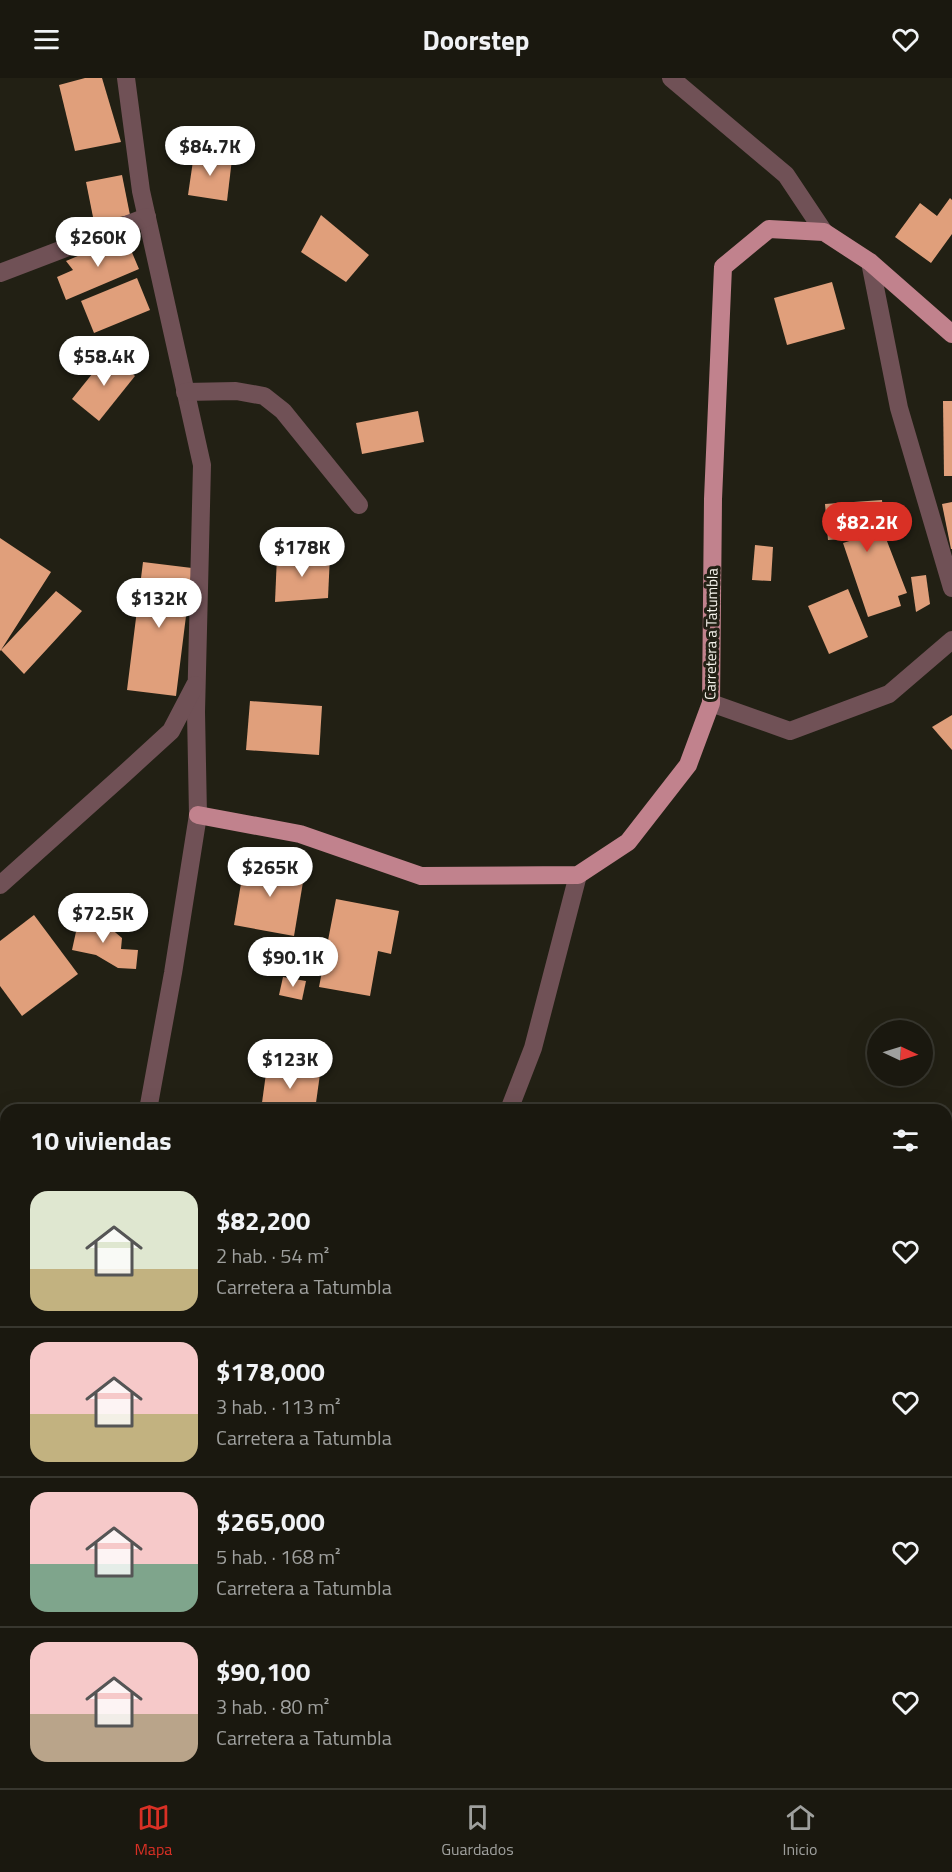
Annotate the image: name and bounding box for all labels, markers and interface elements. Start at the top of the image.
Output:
text: Doorstep [422,19,530,60]
icon: menu [30,23,63,56]
icon: heart [889,23,922,56]
pin: $84.7K [161,126,259,177]
text: $84.7K [179,130,241,161]
pin: $260K [56,217,140,268]
text: $260K [70,221,126,252]
pin: $58.4K [55,336,153,387]
text: $58.4K [73,340,135,371]
pin: $82.2K [818,502,916,553]
text: $82.2K [836,506,898,537]
pin: $178K [260,527,344,578]
text: $178K [274,531,330,562]
street label: Carretera a Tatumbla [698,567,724,700]
pin: $132K [117,578,201,629]
text: $132K [131,582,187,613]
pin: $265K [228,847,312,898]
text: $265K [242,851,298,882]
pin: $72.5K [54,893,152,944]
text: $72.5K [72,897,134,928]
pin: $90.1K [244,937,342,988]
text: $90.1K [262,941,324,972]
north arrow [867,1020,933,1086]
map controls [867,1020,933,1086]
pin: $123K [248,1039,332,1090]
text: $123K [262,1043,318,1074]
text: 10 viviendas [30,1121,172,1160]
icon: filters [889,1124,922,1157]
text: $82,200 [216,1201,310,1240]
icon: home [78,1215,150,1287]
icon: heart [889,1235,922,1268]
text: 2 hab. · 54 m² [216,1240,329,1271]
text: Carretera a Tatumbla [216,1271,392,1302]
text: $178,000 [216,1352,325,1391]
icon: home [78,1366,150,1438]
icon: heart [889,1386,922,1419]
text: 3 hab. · 113 m² [216,1391,341,1422]
text: Carretera a Tatumbla [216,1422,392,1453]
text: $265,000 [216,1502,325,1541]
icon: home [78,1516,150,1588]
icon: heart [889,1536,922,1569]
text: 5 hab. · 168 m² [216,1541,341,1572]
text: Carretera a Tatumbla [216,1572,392,1603]
text: $90,100 [216,1652,310,1691]
icon: home [78,1666,150,1738]
icon: heart [889,1686,922,1719]
text: 3 hab. · 80 m² [216,1691,329,1722]
text: Carretera a Tatumbla [216,1722,392,1753]
tab: Mapa [134,1801,172,1861]
tab: Guardados [441,1801,514,1861]
tab: Inicio [783,1801,818,1861]

